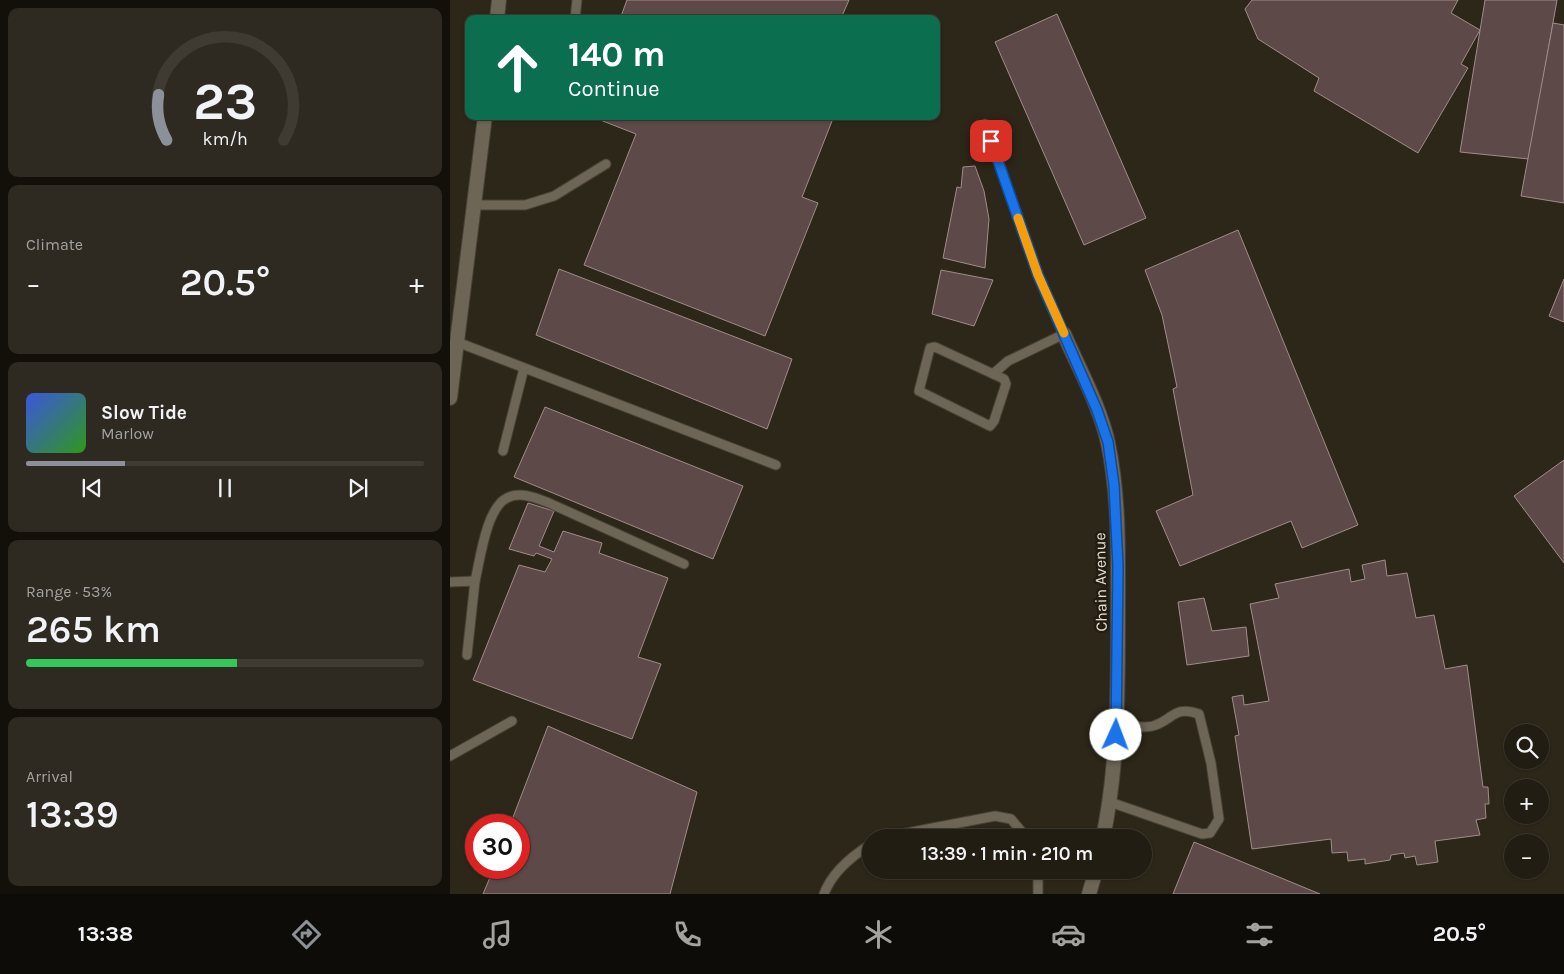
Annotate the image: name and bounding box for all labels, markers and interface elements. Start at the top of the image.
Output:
text: 140 m [568,34,666,75]
icon: ahead [485,35,550,100]
text: 23 [193,71,257,132]
text: Continue [568,76,660,102]
pin [970,120,1012,162]
icon: arrive [977,127,1005,155]
text: km/h [202,129,248,150]
text: Climate [26,235,83,254]
text: 20.5° [180,260,270,305]
text: − [26,267,41,300]
text: + [409,267,424,300]
text: Slow Tide [101,402,187,424]
text: Marlow [101,424,154,443]
icon: previous [78,474,106,502]
icon: pause [211,474,239,502]
icon: next [344,474,372,502]
street label: Chain Avenue [1090,532,1111,632]
text: Range · 53% [26,582,112,601]
text: 265 km [26,607,161,652]
position arrow [1089,708,1141,760]
map controls [1504,724,1549,879]
button: search [1504,724,1549,769]
text: Arrival [26,767,73,786]
button: + [1504,779,1549,824]
text: 13:39 [26,792,119,837]
speed limit sign: 30 [465,814,530,879]
button: − [1504,834,1549,879]
text: 13:39 · 1 min · 210 m [921,843,1093,865]
icon: directions [289,917,324,952]
icon: music [480,917,515,952]
icon: phone [670,917,705,952]
icon: climate [861,917,896,952]
icon: car [1051,917,1086,952]
icon: filters [1242,917,1277,952]
text: 13:38 [78,921,133,947]
text: 20.5° [1433,921,1486,947]

